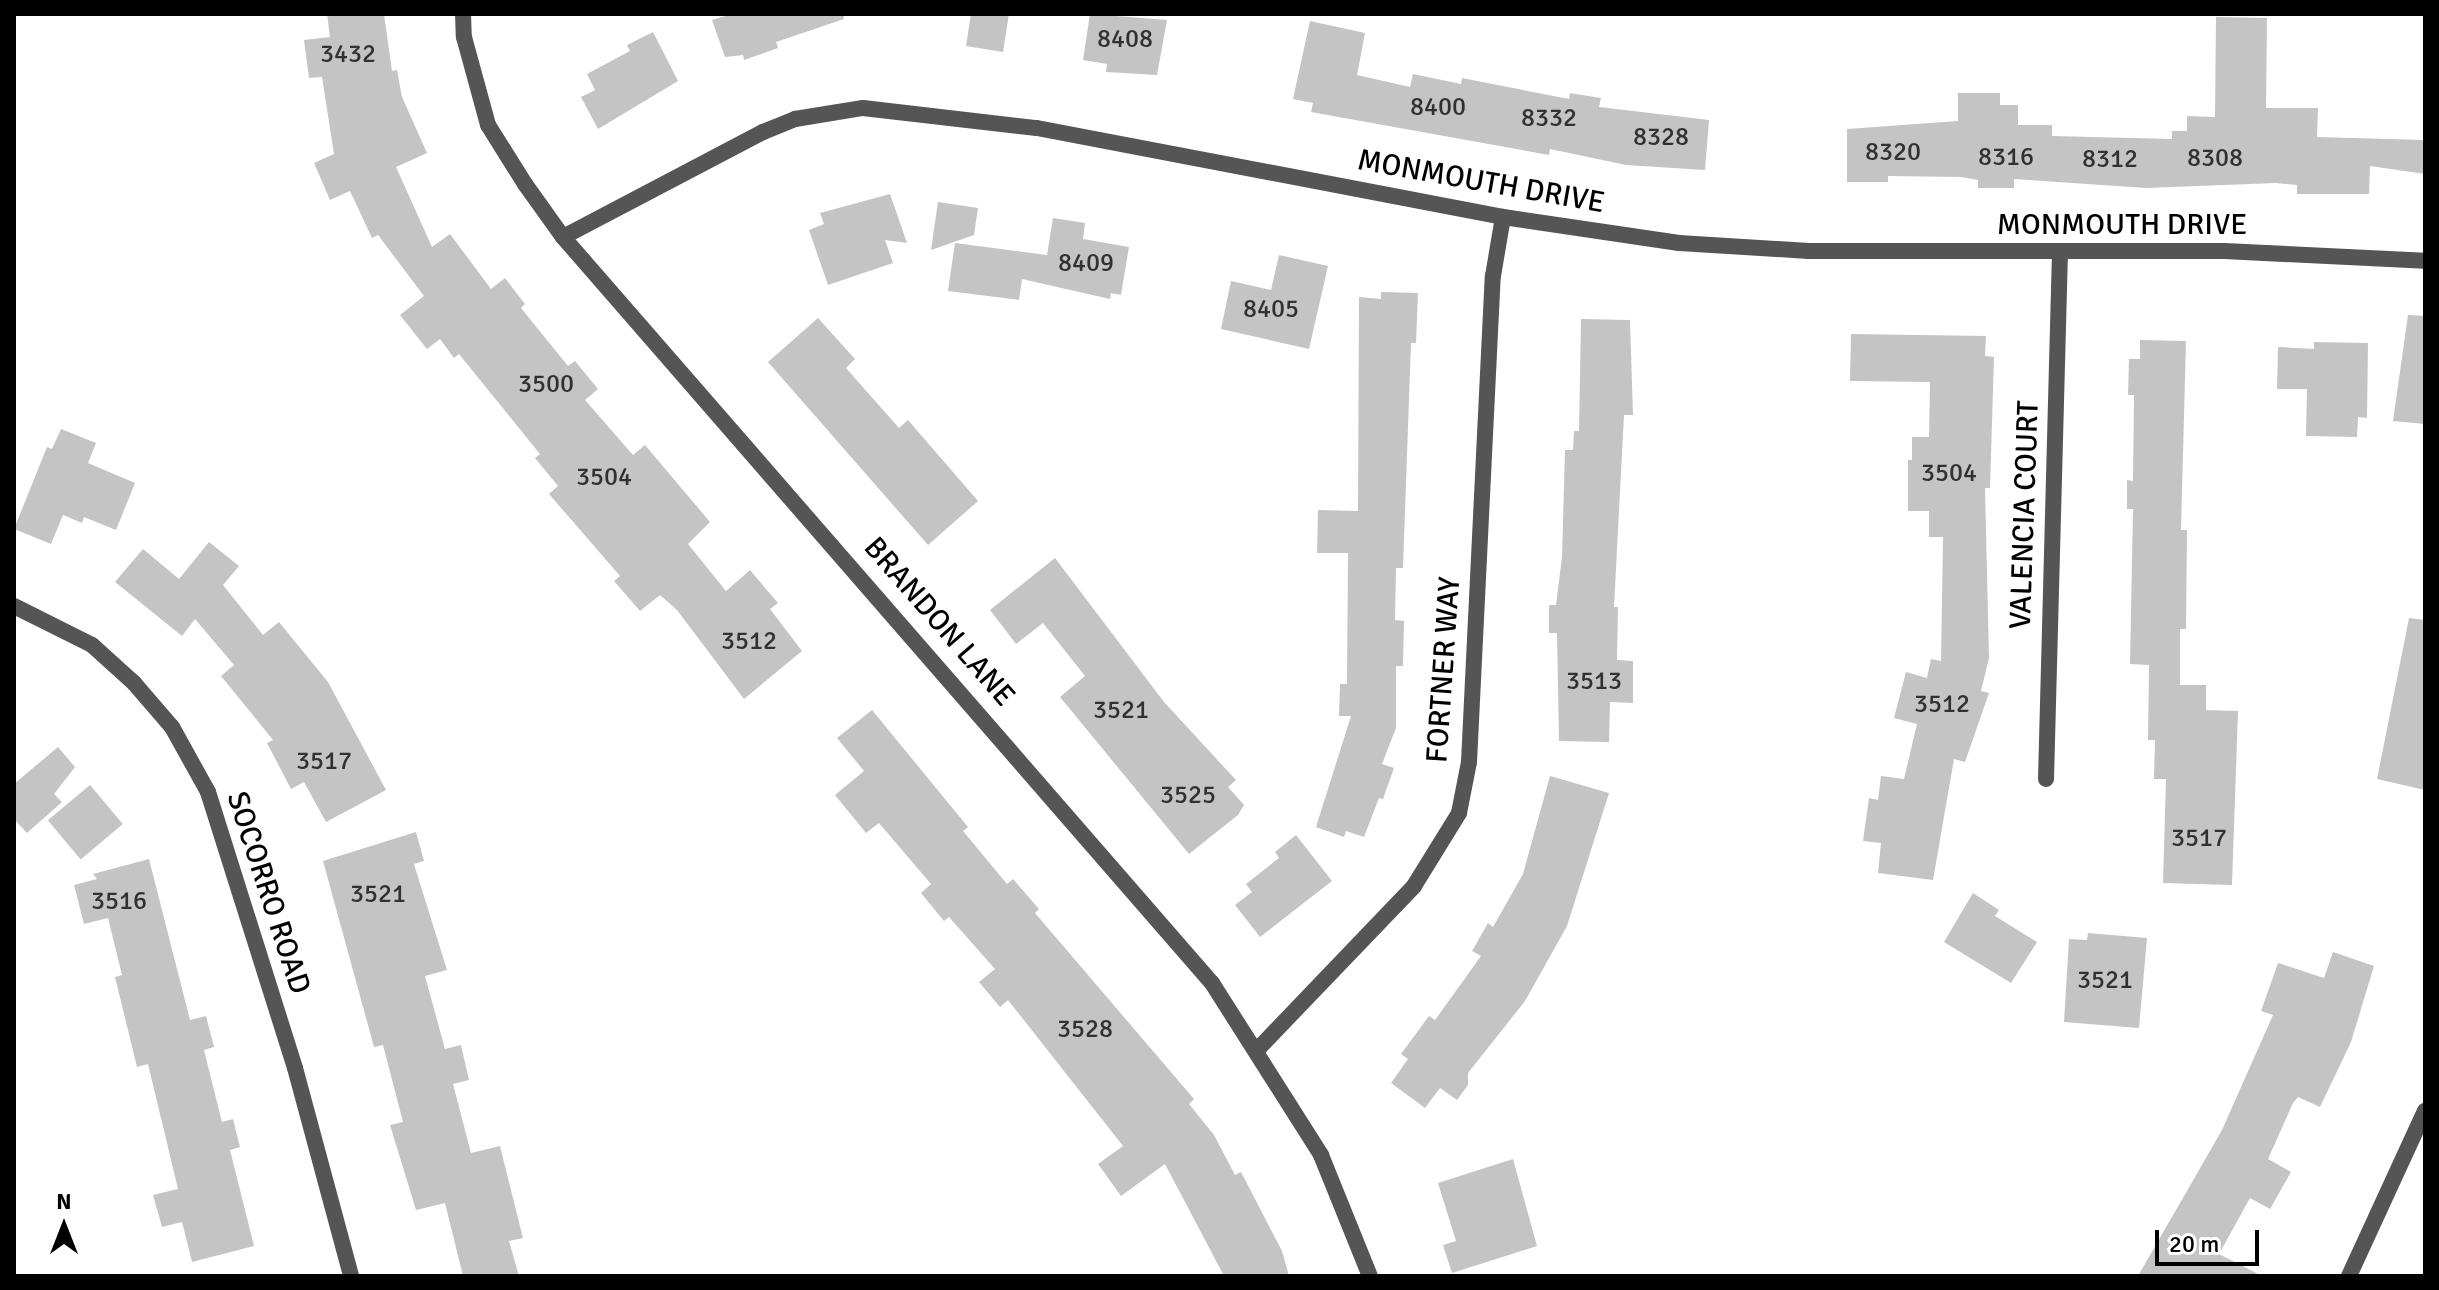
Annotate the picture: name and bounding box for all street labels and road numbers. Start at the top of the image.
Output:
street label: MONMOUTH DRIVE [1355,143,1607,221]
street label: MONMOUTH DRIVE [1997,207,2247,243]
street label: VALENCIA COURT [2003,400,2047,630]
street label: BRANDON LANE [856,530,1022,714]
street label: FORTNER WAY [1420,576,1468,764]
street label: SOCORRO ROAD [218,787,318,999]

